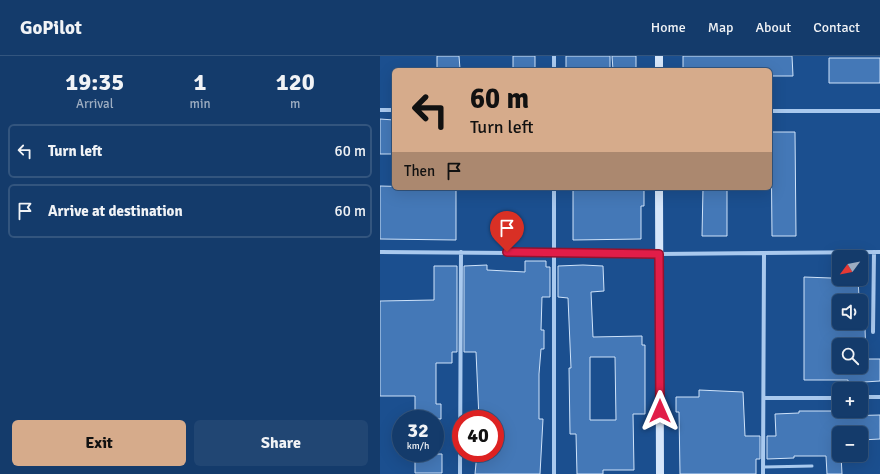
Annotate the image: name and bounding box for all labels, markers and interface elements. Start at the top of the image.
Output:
text: GoPilot [20,16,82,40]
text: Home [651,19,686,36]
text: Map [708,19,733,36]
text: About [755,19,791,36]
text: Contact [813,19,860,36]
text: 19:35 [65,67,124,97]
text: 1 [194,67,206,97]
text: 120 [276,67,315,97]
text: 60 m [470,82,529,116]
icon: left [404,84,456,136]
text: Arrival [76,96,113,112]
text: min [190,96,211,112]
text: m [290,96,300,112]
text: Turn left [470,116,533,138]
icon: left [14,140,36,162]
text: Turn left [48,142,102,160]
text: 60 m [335,142,366,160]
icon: arrive [443,160,465,182]
text: Then [404,162,435,180]
icon: arrive [14,200,36,222]
text: Arrive at destination [48,202,183,220]
text: 60 m [335,202,366,220]
pin [490,211,524,252]
icon: arrive [496,217,518,239]
north arrow [832,250,868,286]
map controls [832,250,868,462]
button: sound [832,294,868,330]
button: search [832,338,868,374]
button: + [832,382,868,418]
position arrow [639,390,681,432]
speed limit sign: 40 [452,410,504,462]
text: 32 [407,418,429,443]
button: Exit [12,420,186,466]
button: Share [194,420,368,466]
button: − [832,426,868,462]
text: km/h [407,440,429,452]

